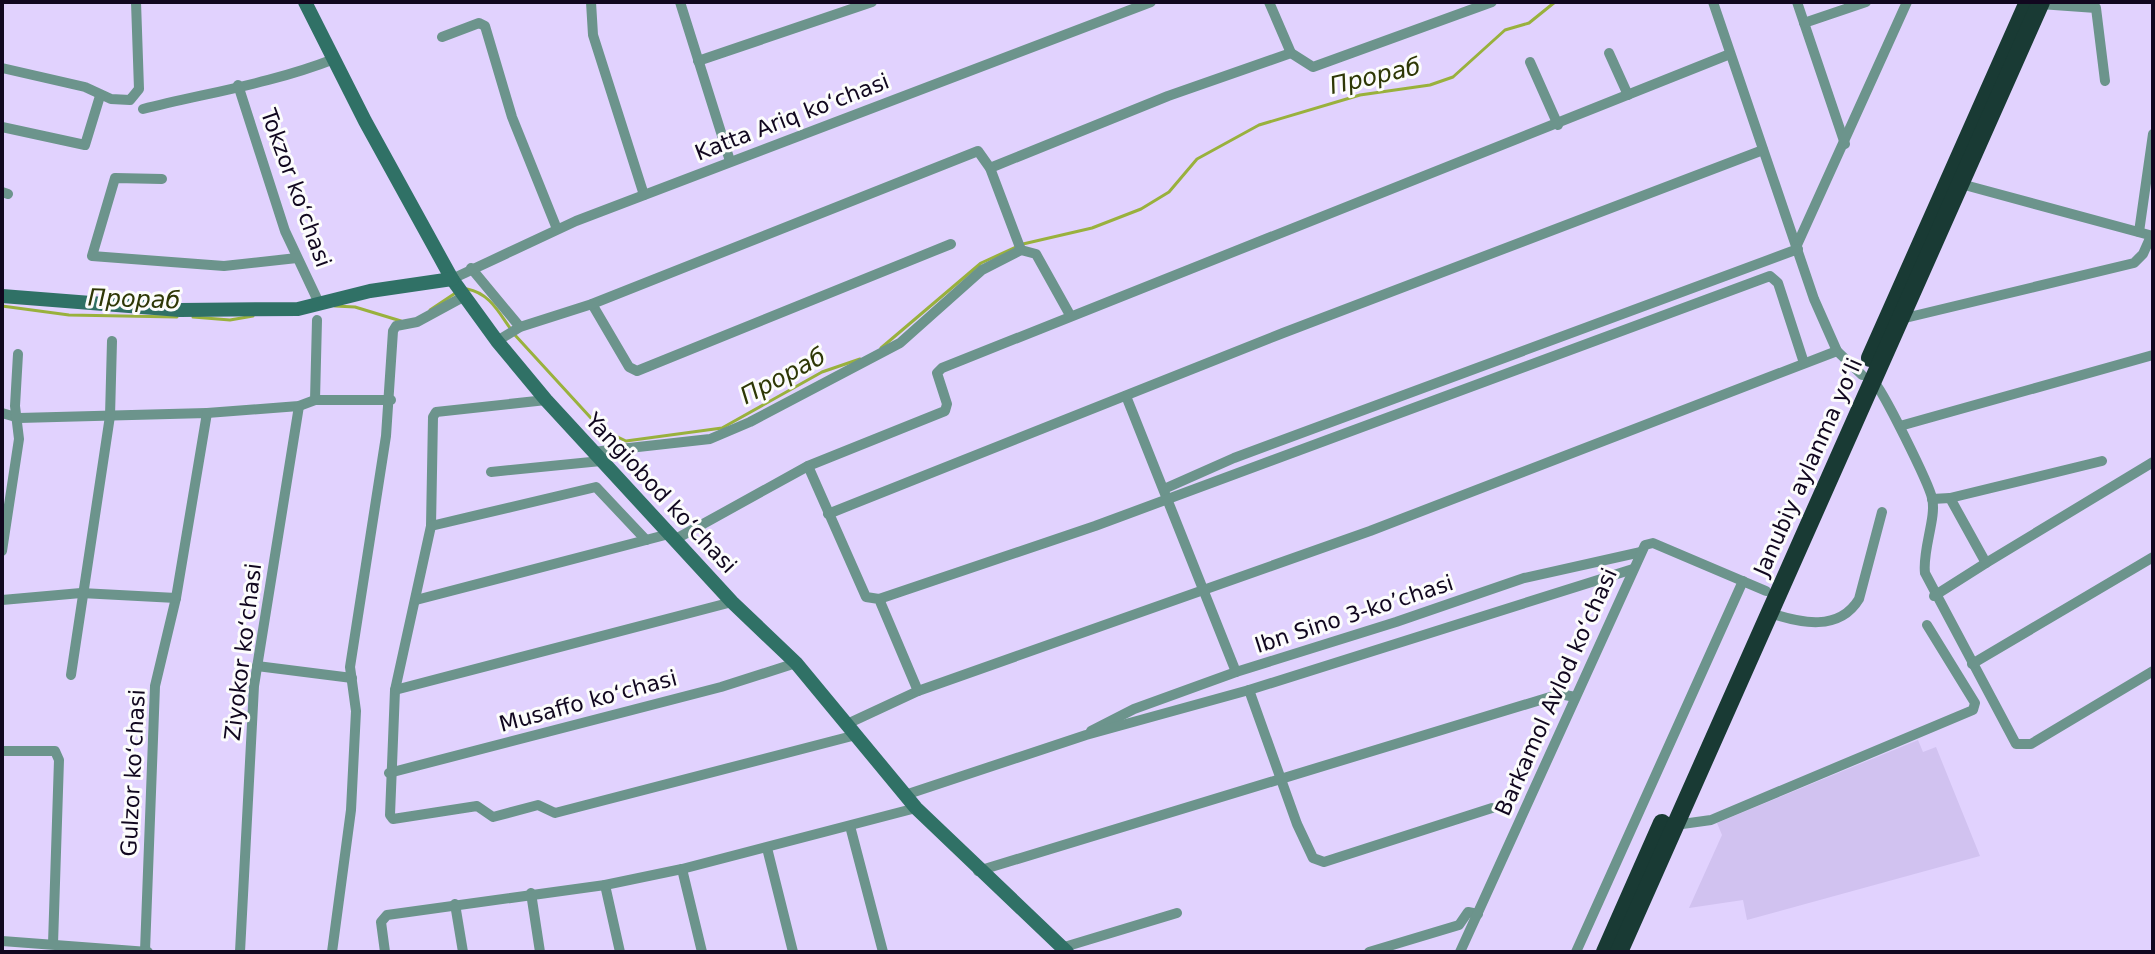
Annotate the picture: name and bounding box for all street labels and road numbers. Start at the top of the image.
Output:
street label: Katta Ariq koʻchasi [691,68,893,166]
street label: Tokzor koʻchasi [255,105,336,270]
street label: Janubiy aylanma yoʻli [1748,354,1867,582]
street label: Yangiobod koʻchasi [580,407,742,578]
street label: Ziyokor koʻchasi [220,562,266,742]
street label: Barkamol Avlod koʻchasi [1490,564,1622,820]
street label: Ibn Sino 3-koʼchasi [1252,570,1456,658]
street label: Musaffo koʻchasi [496,665,680,737]
street label: Gulzor koʻchasi [116,689,150,857]

